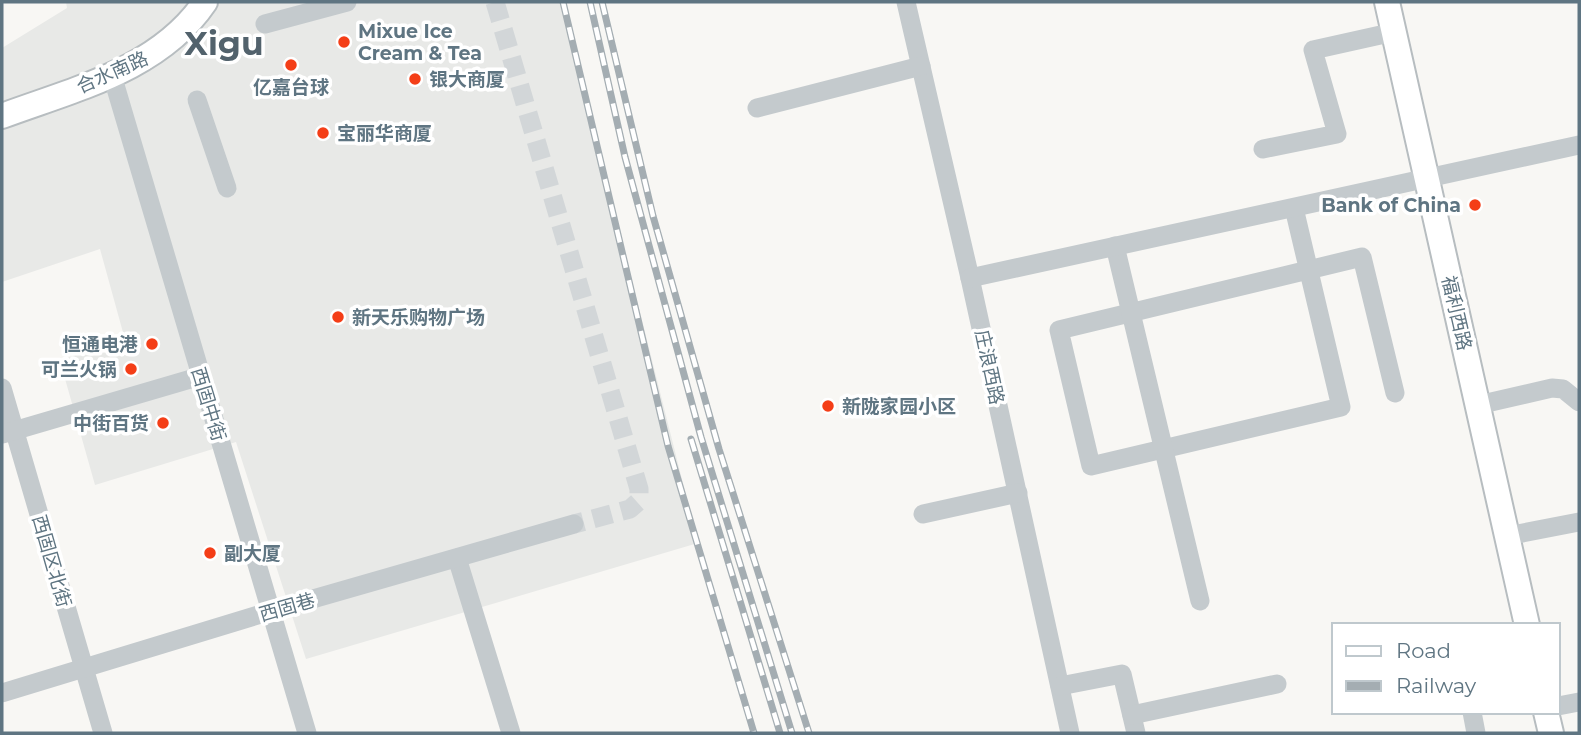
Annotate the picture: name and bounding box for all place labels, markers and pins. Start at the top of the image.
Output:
place label: Mixue Ice Cream & Tea [358,20,482,65]
marker: Mixue Ice Cream & Tea [336,34,352,50]
marker: 亿嘉台球 [283,57,299,73]
place label: 银大商厦 [429,68,505,91]
marker: 银大商厦 [407,71,423,87]
place label: 亿嘉台球 [253,76,329,99]
place label: 宝丽华商厦 [337,122,432,145]
marker: 宝丽华商厦 [315,125,331,141]
place label: Bank of China [1321,194,1461,217]
marker: Bank of China [1467,197,1483,213]
place label: 新天乐购物广场 [352,306,485,329]
marker: 新天乐购物广场 [330,309,346,325]
place label: 恒通电港 [62,333,138,356]
marker: 恒通电港 [144,336,160,352]
place label: 可兰火锅 [41,358,117,381]
marker: 可兰火锅 [123,361,139,377]
place label: 新陇家园小区 [842,395,956,418]
marker: 新陇家园小区 [820,398,836,414]
place label: 中街百货 [73,412,149,435]
marker: 中街百货 [155,415,171,431]
place label: 副大厦 [224,542,281,565]
marker: 副大厦 [202,545,218,561]

